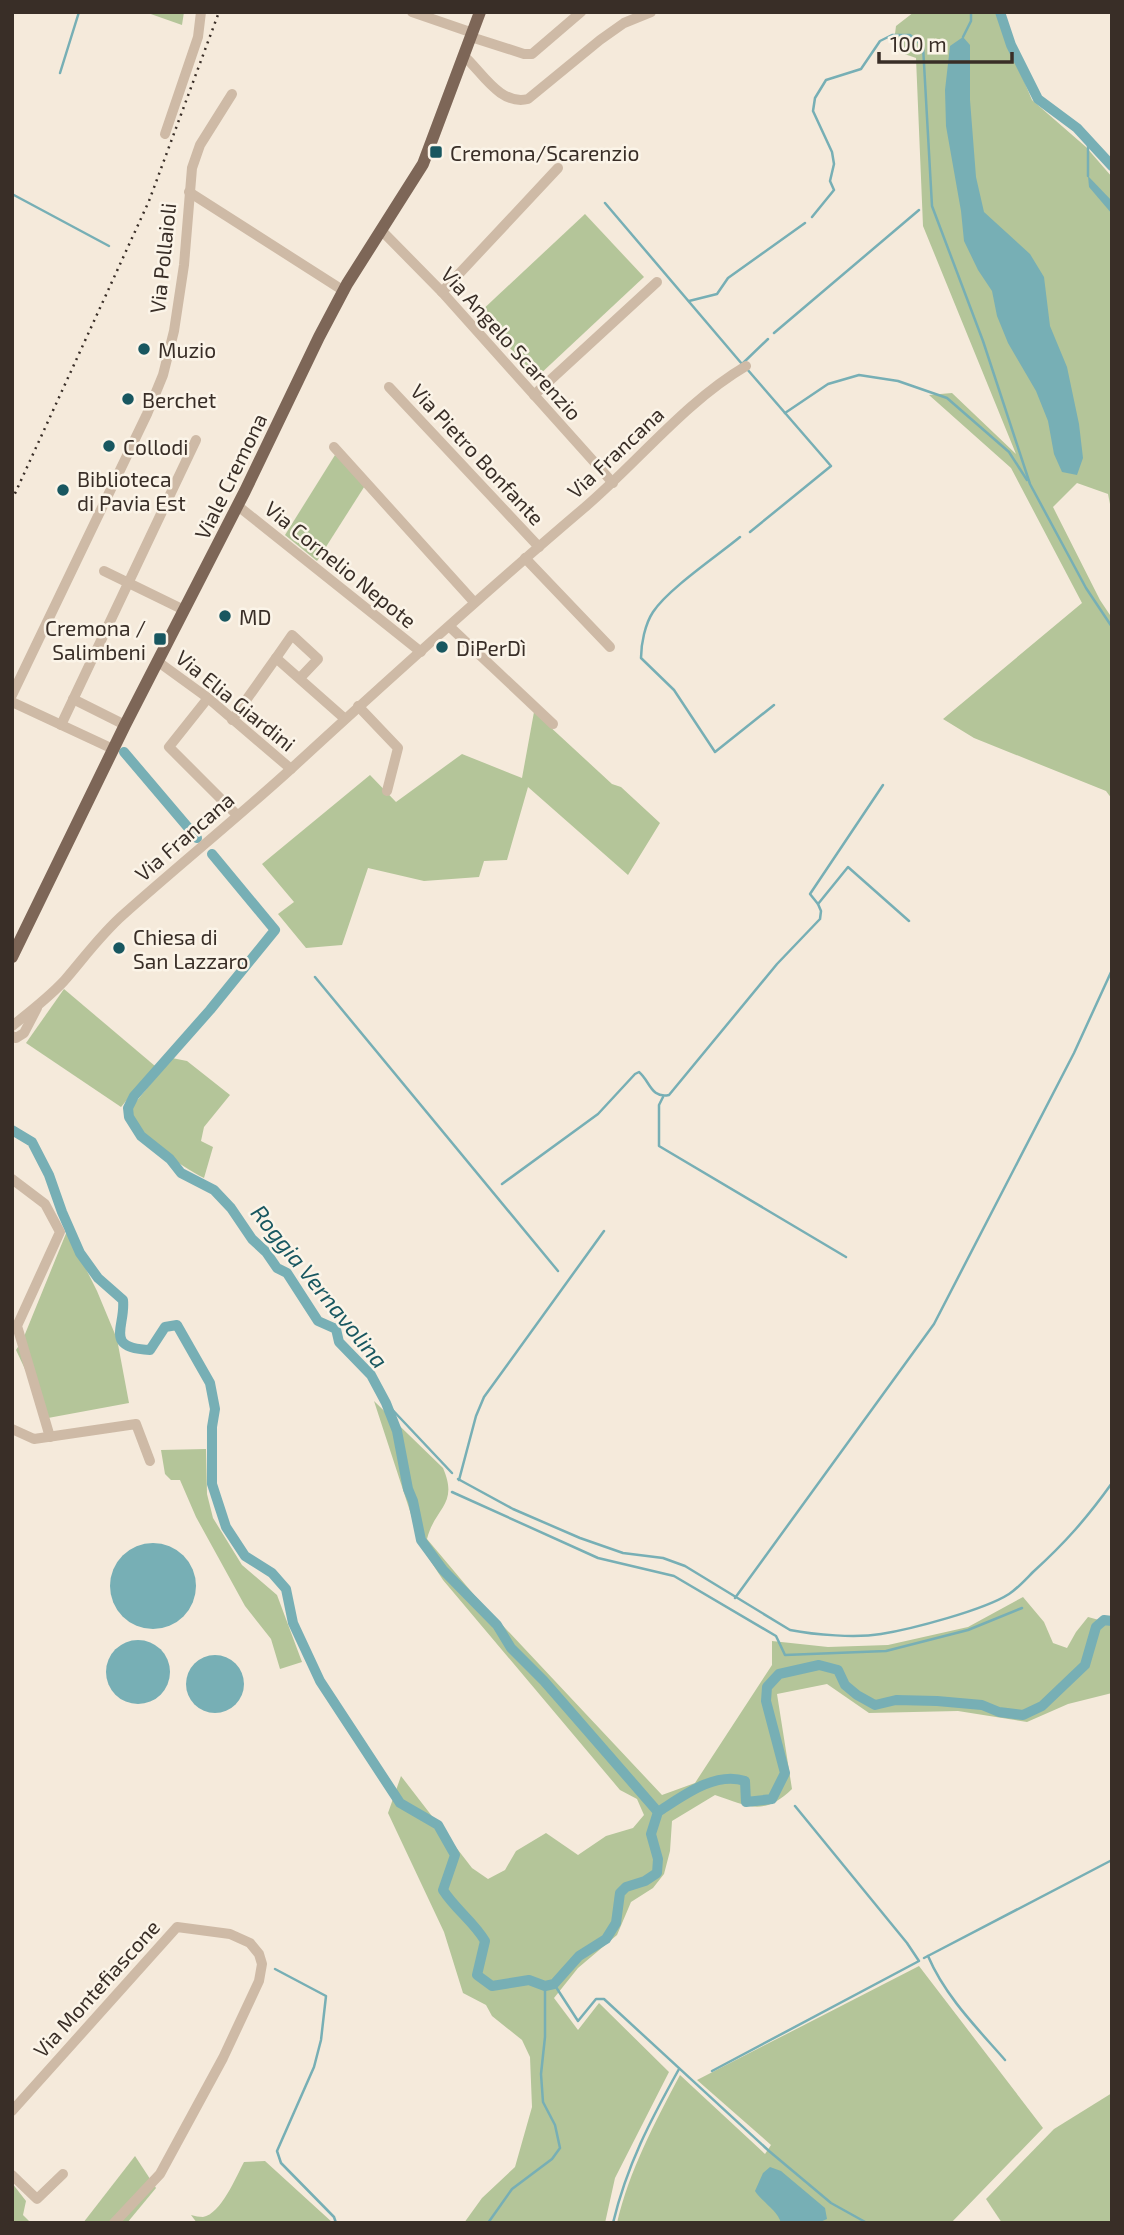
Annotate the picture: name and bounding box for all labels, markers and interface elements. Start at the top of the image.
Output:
scale bar [879,21,1012,65]
text: 100 m [890,31,947,56]
place label: Cremona/Scarenzio [450,140,639,165]
marker: Cremona/Scarenzio [428,144,444,160]
street label: Via Pollaioli [144,201,180,315]
street label: Via Angelo Scarenzio [437,261,587,425]
place label: Muzio [158,337,216,362]
marker: Muzio [136,341,152,357]
street label: Via Pietro Bonfante [406,378,550,530]
place label: Berchet [142,387,216,412]
marker: Berchet [120,391,136,407]
street label: Via Francana [562,401,668,503]
street label: Viale Cremona [189,409,271,543]
place label: Collodi [123,434,189,459]
marker: Collodi [101,438,117,454]
place label: Biblioteca di Pavia Est [77,466,186,515]
marker: Biblioteca di Pavia Est [55,482,71,498]
street label: Via Cornelio Nepote [260,495,422,633]
place label: MD [239,604,271,629]
marker: MD [217,608,233,624]
place label: Cremona / Salimbeni [45,615,146,664]
marker: Cremona / Salimbeni [152,631,168,647]
place label: DiPerDì [456,635,526,660]
marker: DiPerDì [434,639,450,655]
street label: Via Elia Giardini [171,644,301,756]
street label: Via Francana [129,786,239,886]
place label: Chiesa di San Lazzaro [133,924,249,973]
marker: Chiesa di San Lazzaro [111,940,127,956]
water label: Roggia Vernavolina [246,1199,394,1373]
street label: Via Montefiascone [28,1914,164,2062]

